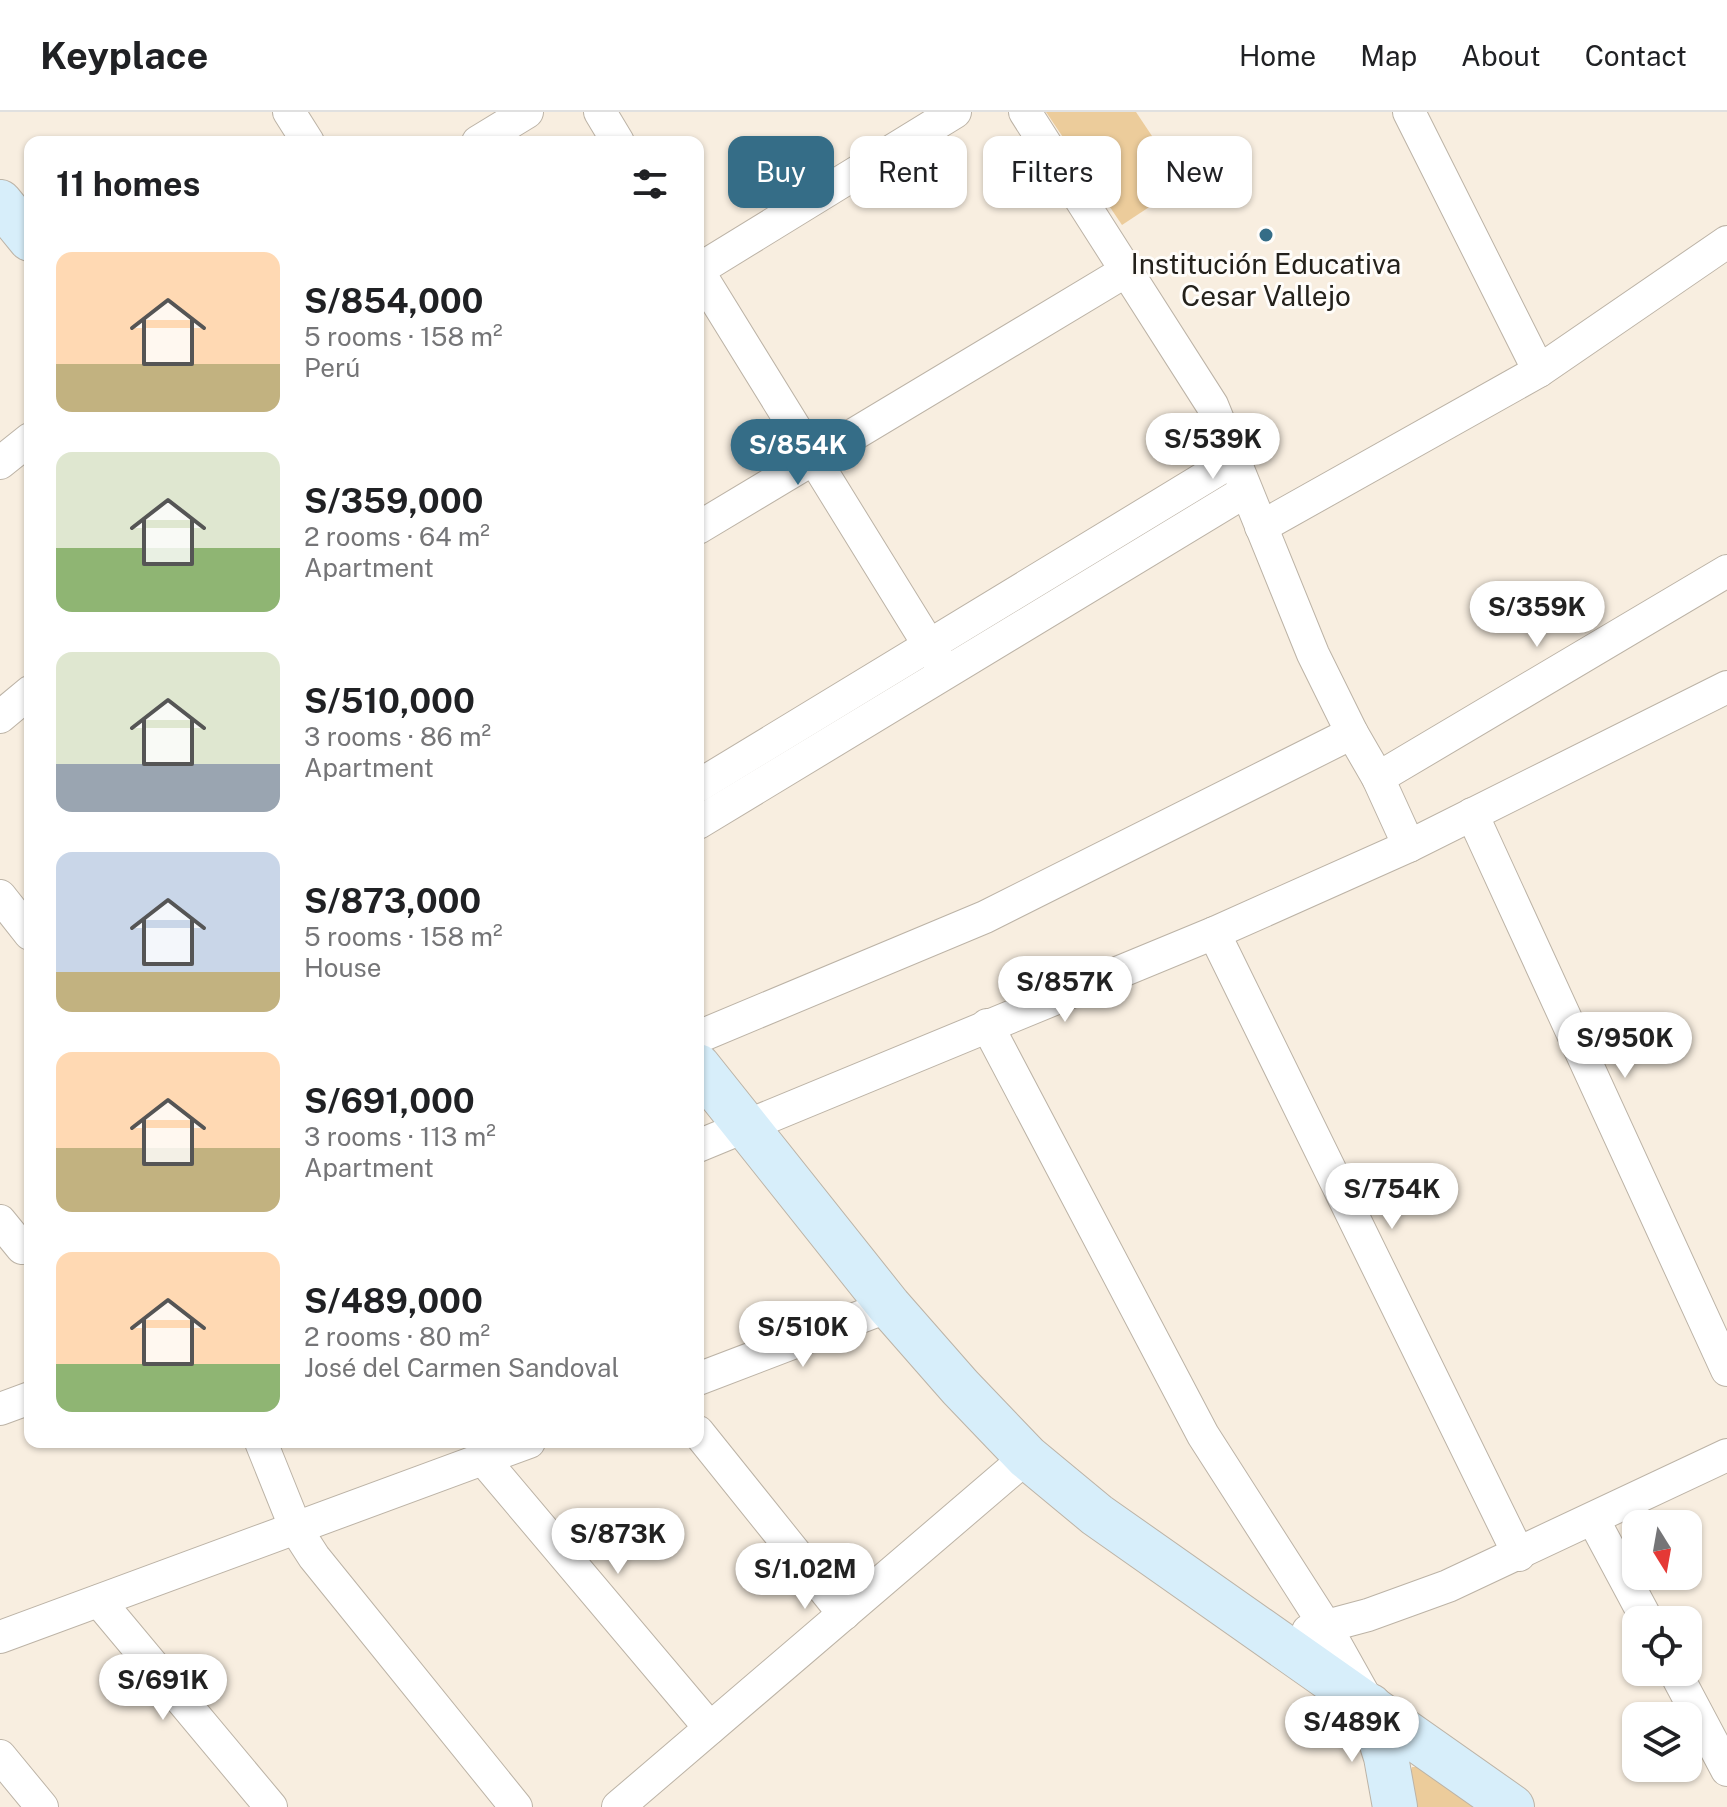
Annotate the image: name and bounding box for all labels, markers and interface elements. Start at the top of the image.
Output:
text: Keyplace [40,33,208,78]
text: Home [1239,39,1316,72]
text: Map [1360,39,1417,72]
text: About [1461,39,1541,72]
text: Contact [1585,39,1687,72]
chip: Buy [728,136,834,208]
chip: Rent [850,136,967,208]
chip: Filters [983,136,1121,208]
chip: New [1137,136,1252,208]
icon: filters [628,162,672,206]
text: 11 homes [56,164,200,204]
marker: Institución Educativa Cesar Vallejo [1257,226,1275,244]
place label: Institución Educativa Cesar Vallejo [1131,247,1401,312]
text: S/854,000 [304,281,484,321]
icon: home [120,284,216,380]
text: 5 rooms · 158 m² [304,321,503,352]
text: Perú [304,352,360,383]
pin: S/539K [1148,413,1278,481]
pin: S/854K [733,419,863,487]
text: S/539K [1164,423,1262,454]
text: S/854K [749,429,847,460]
text: S/359,000 [304,481,483,521]
icon: home [120,484,216,580]
text: 2 rooms · 64 m² [304,521,490,552]
text: Apartment [304,552,434,583]
pin: S/359K [1472,581,1602,649]
text: S/359K [1488,591,1586,622]
text: S/510,000 [304,681,475,721]
icon: home [120,684,216,780]
text: 3 rooms · 86 m² [304,721,491,752]
text: Apartment [304,752,434,783]
text: S/873,000 [304,881,481,921]
icon: home [120,884,216,980]
text: 5 rooms · 158 m² [304,921,503,952]
text: House [304,952,381,983]
pin: S/857K [1000,956,1130,1024]
text: S/857K [1016,966,1114,997]
pin: S/950K [1560,1012,1690,1080]
text: S/950K [1576,1022,1674,1053]
text: S/691,000 [304,1081,475,1121]
icon: home [120,1084,216,1180]
text: 3 rooms · 113 m² [304,1121,496,1152]
text: Apartment [304,1152,434,1183]
pin: S/754K [1327,1163,1457,1231]
text: S/754K [1343,1173,1441,1204]
text: S/489,000 [304,1281,483,1321]
icon: home [120,1284,216,1380]
pin: S/510K [738,1301,868,1369]
text: S/510K [757,1311,849,1342]
text: 2 rooms · 80 m² [304,1321,490,1352]
text: José del Carmen Sandoval [304,1352,619,1383]
pin: S/873K [553,1508,683,1576]
north arrow [1622,1510,1702,1590]
map controls [1622,1510,1702,1782]
text: S/873K [570,1518,666,1549]
pin: S/1.02M [731,1543,879,1611]
text: S/1.02M [753,1553,857,1584]
button: locate [1622,1606,1702,1686]
pin: S/691K [98,1654,228,1722]
text: S/691K [117,1664,209,1695]
pin: S/489K [1287,1696,1417,1764]
button: layers [1622,1702,1702,1782]
text: S/489K [1303,1706,1401,1737]

